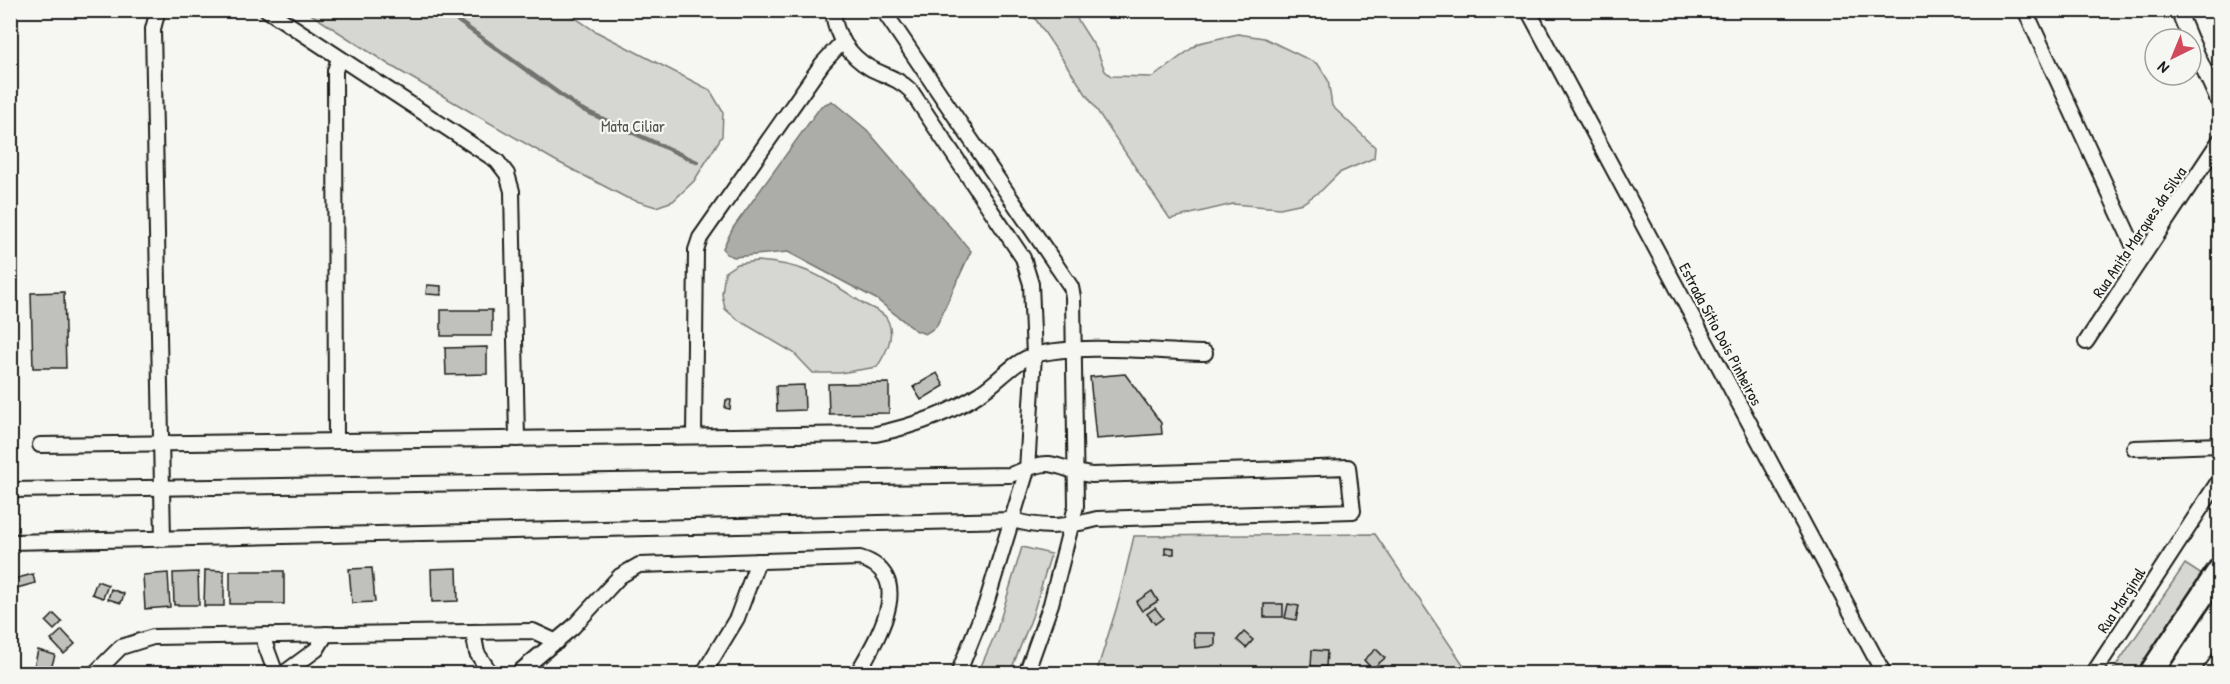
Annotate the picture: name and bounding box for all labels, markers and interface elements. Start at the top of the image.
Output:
north arrow [2143,27,2203,87]
text: N [2152,57,2173,79]
park label: Mata Ciliar [601,115,665,137]
street label: Rua Anita Marques da Silva [2087,162,2191,302]
street label: Estrada Sítio Dois Pinheiros [1674,259,1768,409]
street label: Rua Marginal [2092,562,2151,637]

